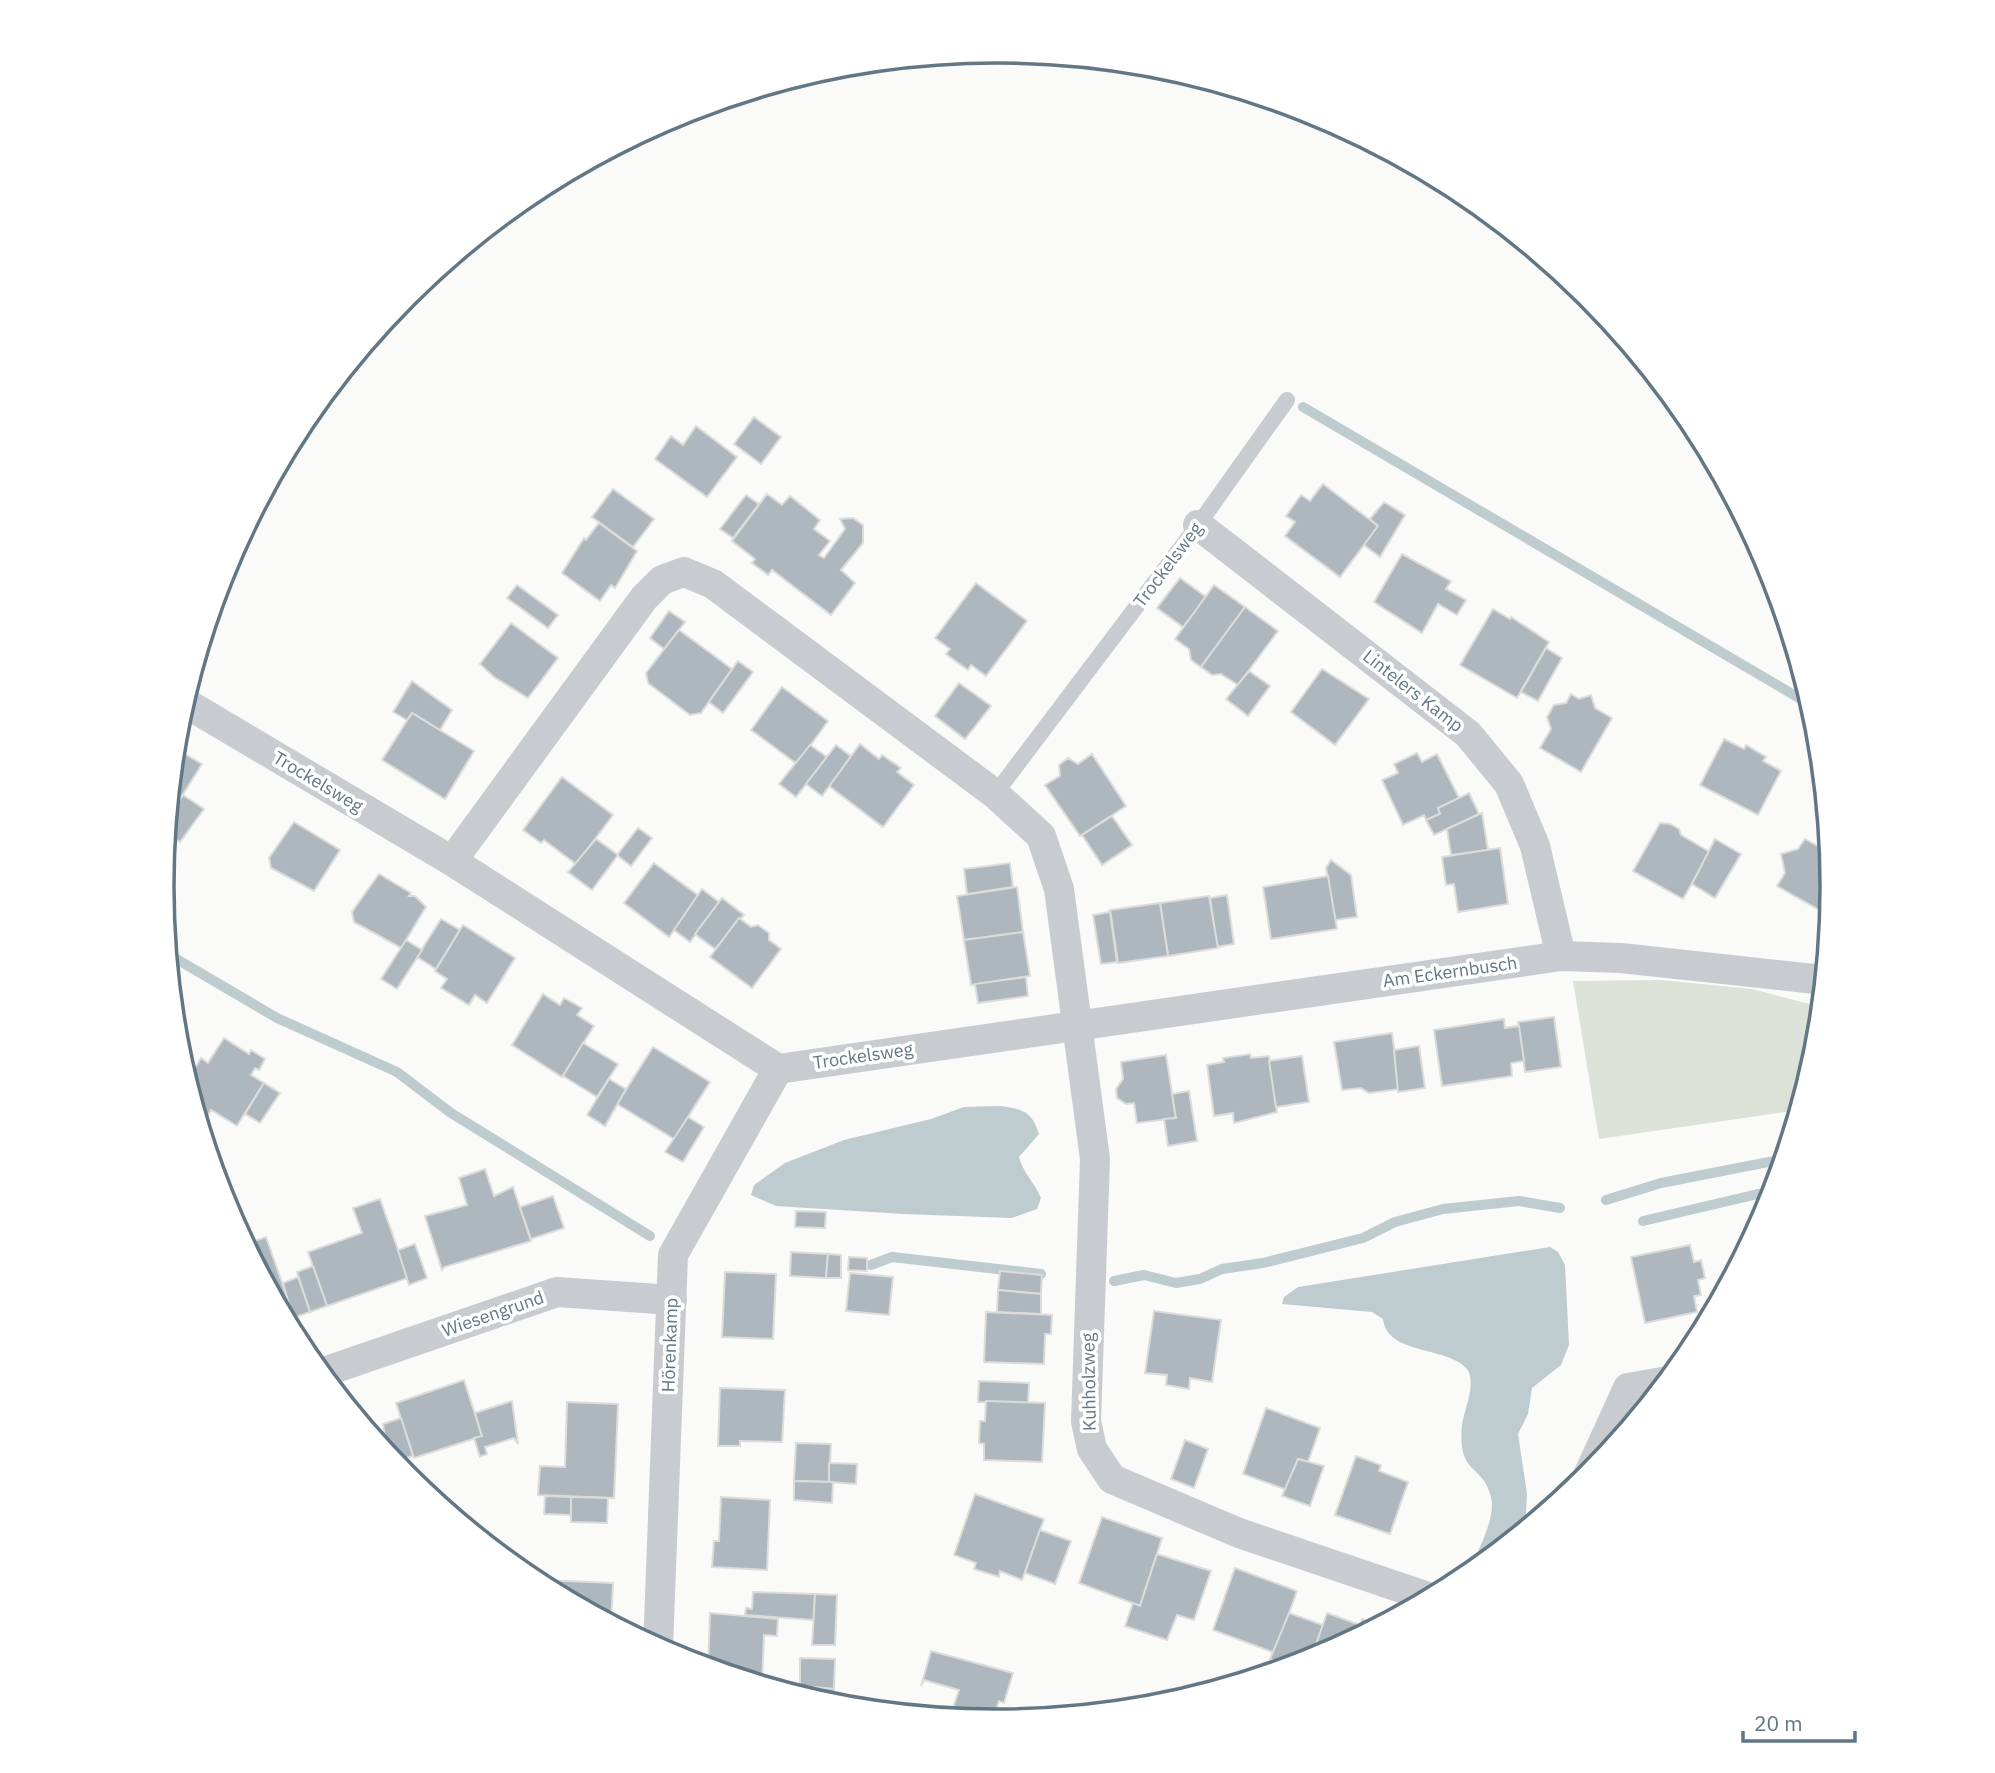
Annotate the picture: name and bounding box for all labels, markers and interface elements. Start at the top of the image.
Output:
street label: Trockelsweg [1128,517,1207,612]
street label: Lintelers Kamp [1358,644,1468,737]
street label: Trockelsweg [269,746,368,818]
street label: Am Eckernbusch [1381,951,1519,992]
street label: Trockelsweg [811,1037,915,1074]
street label: Wiesengrund [439,1285,547,1342]
street label: Hörenkamp [656,1297,683,1393]
street label: Kuhholzweg [1076,1332,1101,1431]
scale bar [1743,1700,1855,1744]
text: 20 m [1754,1709,1803,1737]

